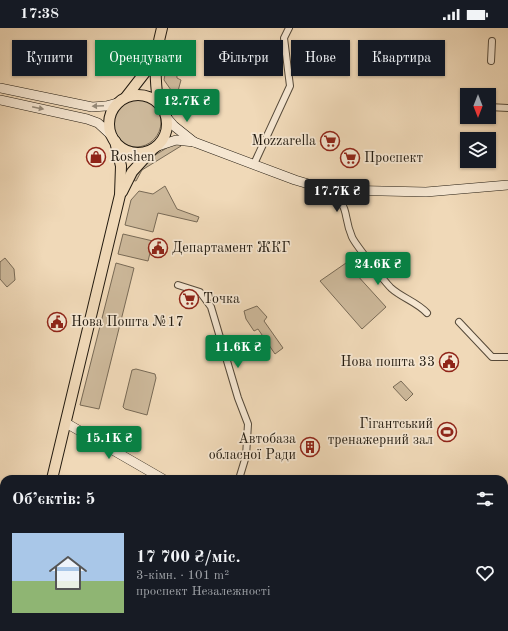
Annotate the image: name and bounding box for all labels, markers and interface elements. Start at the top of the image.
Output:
text: 17:38 [20,7,59,22]
chip: Купити [12,40,87,76]
chip: Орендувати [95,40,196,76]
chip: Фільтри [204,40,283,76]
chip: Нове [291,40,350,76]
chip: Квартира [358,40,445,76]
north arrow [460,88,496,124]
map controls [460,88,496,168]
pin: 12.7K ₴ [150,89,224,123]
text: 12.7K ₴ [163,95,211,108]
one-way arrow [92,103,104,110]
one-way arrow [32,105,44,111]
supermarket icon: Mozzarella [319,130,341,152]
button: layers [460,132,496,168]
place label: Mozzarella [251,134,316,148]
shop icon: Roshen [85,146,107,168]
supermarket icon: Проспект [339,147,361,169]
place label: Roshen [110,150,155,164]
place label: Проспект [364,151,423,165]
pin: 17.7K ₴ [300,179,374,213]
text: 17.7K ₴ [313,185,361,198]
public building icon: Департамент ЖКГ [147,237,169,259]
place label: Департамент ЖКГ [172,241,290,255]
pin: 24.6K ₴ [341,252,415,286]
text: 24.6K ₴ [354,258,402,271]
supermarket icon: Точка [178,288,200,310]
place label: Точка [203,292,240,306]
public building icon: Нова Пошта №17 [46,311,68,333]
place label: Нова Пошта №17 [71,315,184,329]
pin: 11.6K ₴ [201,335,275,369]
text: 11.6K ₴ [214,341,262,354]
public building icon: Нова пошта 33 [438,351,460,373]
place label: Нова пошта 33 [341,355,435,369]
place label: Гігантський тренажерний зал [328,417,433,447]
sports icon: Гігантський тренажерний зал [436,421,458,443]
pin: 15.1K ₴ [72,426,146,460]
text: 15.1K ₴ [85,432,133,445]
place label: Автобаза обласної Ради [209,432,296,462]
building icon: Автобаза обласної Ради [299,436,321,458]
icon: filters [474,488,496,510]
text: Об’єктів: 5 [12,491,95,508]
icon: home [44,549,92,597]
text: 17 700 ₴/міс. [136,549,240,566]
icon: heart [474,562,496,584]
text: 3-кімн. · 101 m² [136,569,229,582]
text: проспект Незалежності [136,585,270,598]

